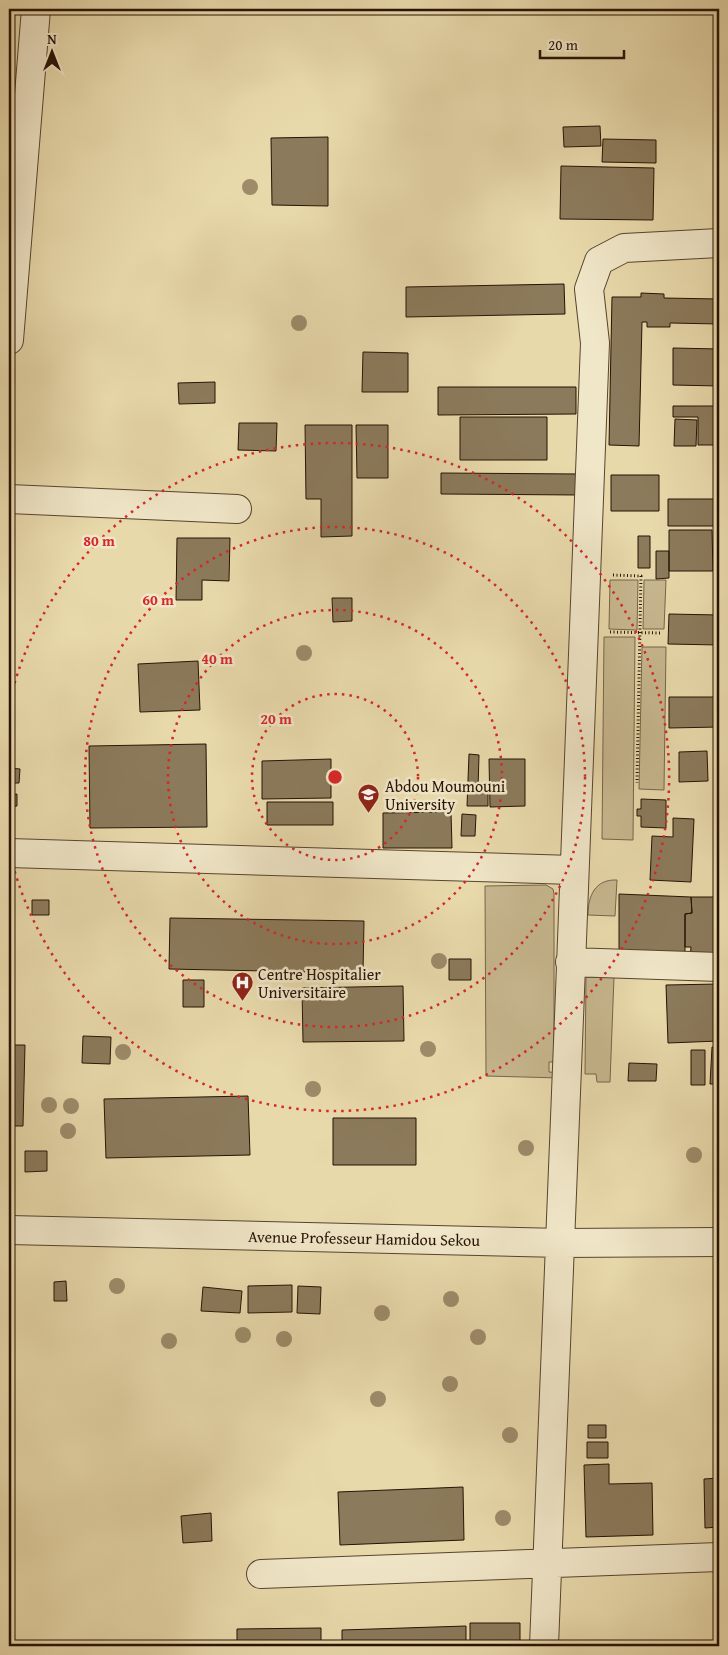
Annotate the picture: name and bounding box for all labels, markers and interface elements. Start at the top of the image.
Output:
north arrow [28,28,78,78]
scale bar [540,28,624,60]
text: N [47,29,57,49]
text: 20 m [548,34,579,55]
text: 80 m [83,530,115,551]
text: 60 m [142,589,174,610]
text: 40 m [201,648,233,669]
text: 20 m [260,708,292,729]
centre of rings [326,768,344,786]
place label: Abdou Moumouni University [385,774,506,816]
school or university icon: Abdou Moumouni University [357,783,381,814]
place label: Centre Hospitalier Universitaire [258,962,381,1004]
hospital icon: Centre Hospitalier Universitaire [230,971,254,1002]
street label: Avenue Professeur Hamidou Sekou [248,1224,481,1252]

